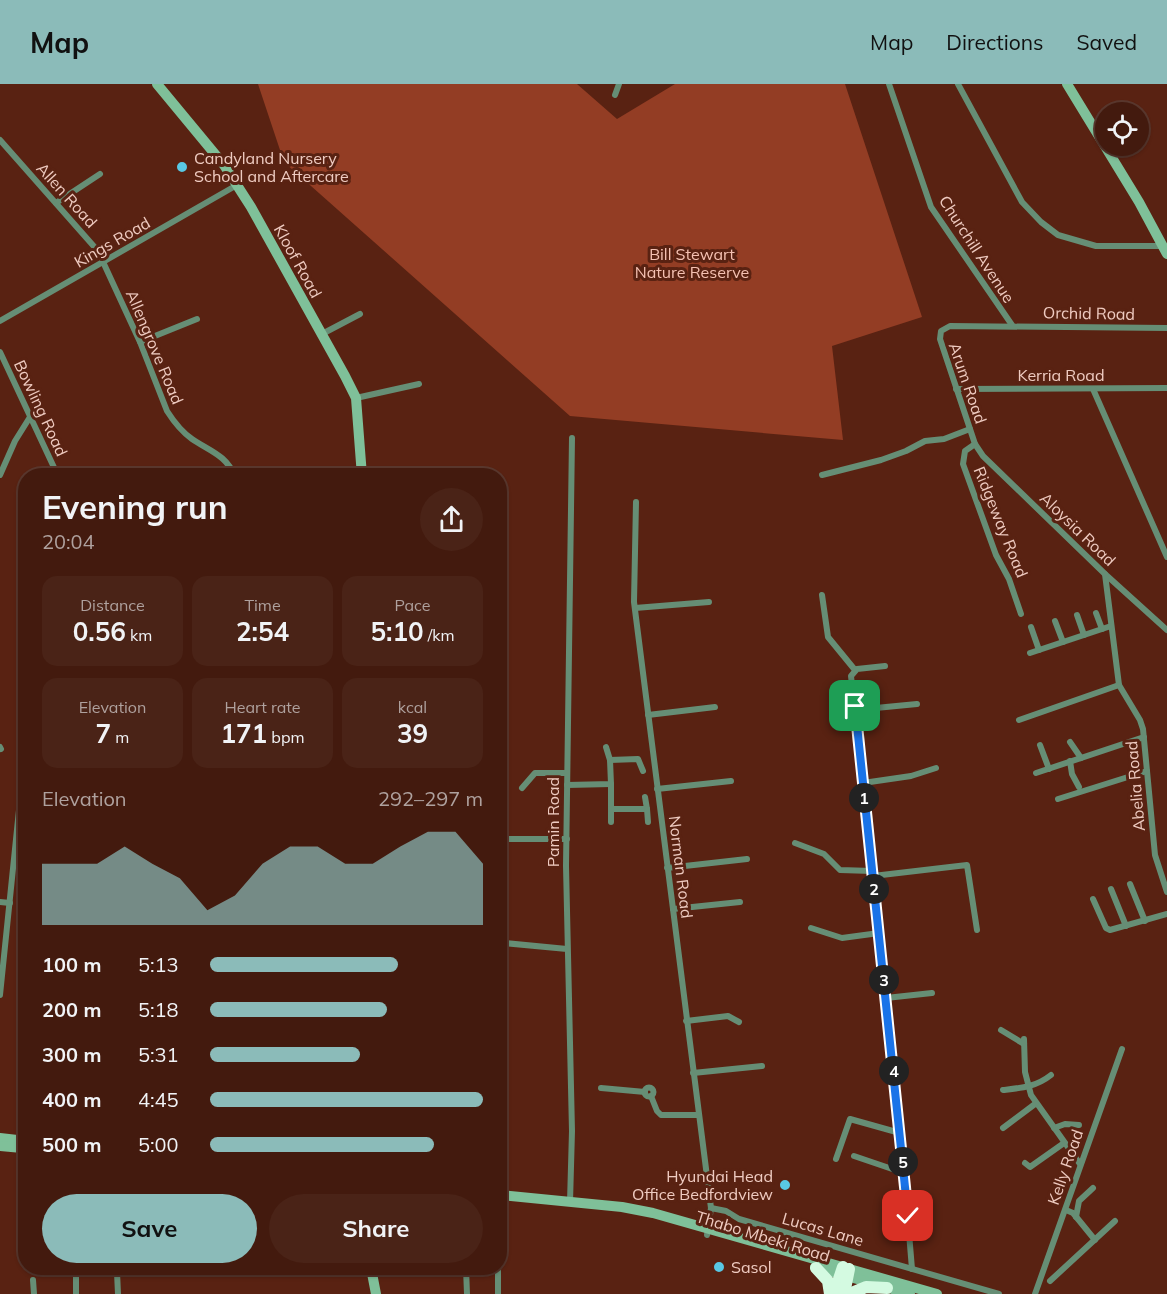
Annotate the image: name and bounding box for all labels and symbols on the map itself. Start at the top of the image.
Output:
place label: Candyland Nursery School and Aftercare [194,148,349,186]
street label: Allen Road [33,158,101,232]
marker: Candyland Nursery School and Aftercare [175,160,189,174]
street label: Churchill Avenue [935,192,1019,306]
street label: Kings Road [70,212,154,272]
street label: Kloof Road [270,221,326,301]
park label: Bill Stewart Nature Reserve [635,244,749,282]
street label: Allengrove Road [122,287,188,407]
street label: Orchid Road [1043,302,1135,324]
street label: Arum Road [945,340,991,426]
street label: Bowling Road [10,357,72,459]
street label: Kerria Road [1017,365,1105,385]
street label: Ridgeway Road [970,464,1032,580]
street label: Aloysia Road [1036,488,1120,570]
pin [829,680,880,731]
street label: Abelia Road [1121,740,1149,832]
street label: Pamin Road [543,777,563,867]
pin: 1 [849,783,879,813]
street label: Norman Road [665,815,697,919]
pin: 2 [859,874,889,904]
pin: 3 [869,965,899,995]
pin: 4 [879,1056,909,1086]
street label: Kelly Road [1043,1127,1087,1207]
pin: 5 [888,1147,918,1177]
place label: Hyundai Head Office Bedfordview [632,1166,773,1204]
marker: Hyundai Head Office Bedfordview [778,1178,792,1192]
pin [882,1190,933,1241]
street label: Thabo Mbeki Road [694,1206,832,1266]
street label: Lucas Lane [780,1208,866,1250]
place label: Sasol [731,1257,771,1277]
marker: Sasol [712,1260,726,1274]

